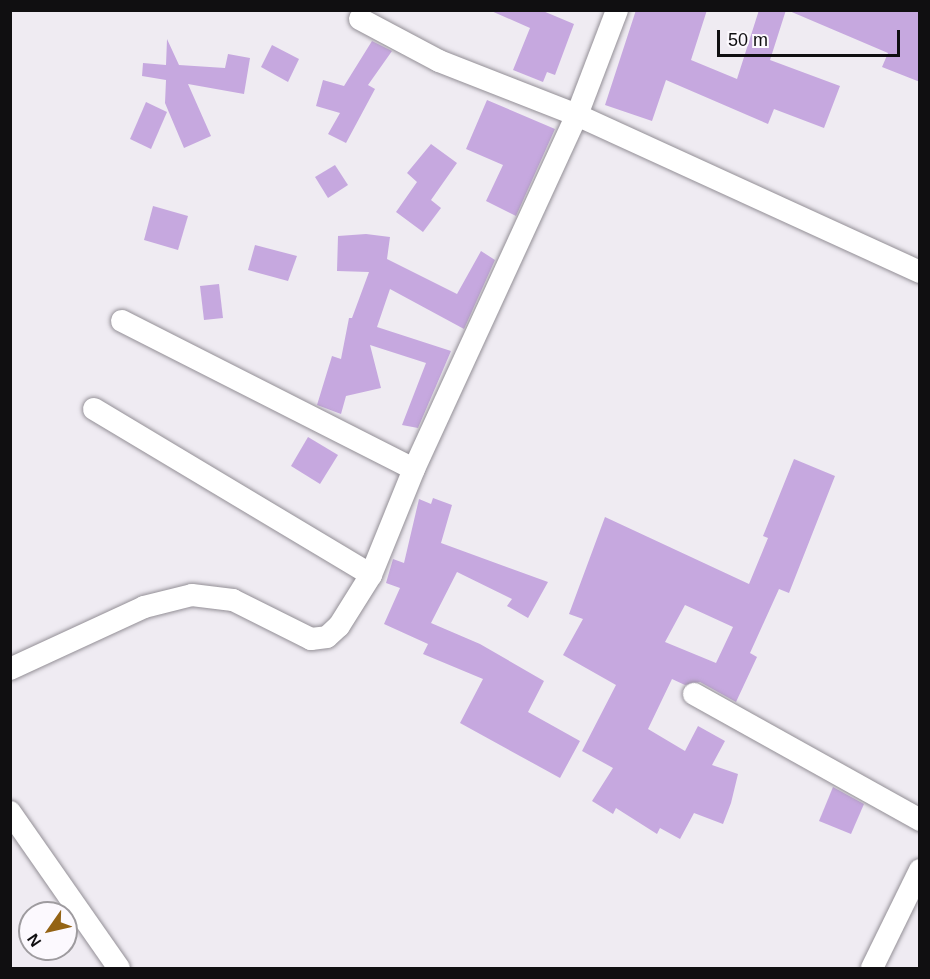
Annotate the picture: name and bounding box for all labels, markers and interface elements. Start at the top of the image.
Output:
scale bar [720,18,903,56]
text: 50 m [728,30,768,50]
north arrow [18,901,78,961]
text: N [24,931,45,950]

